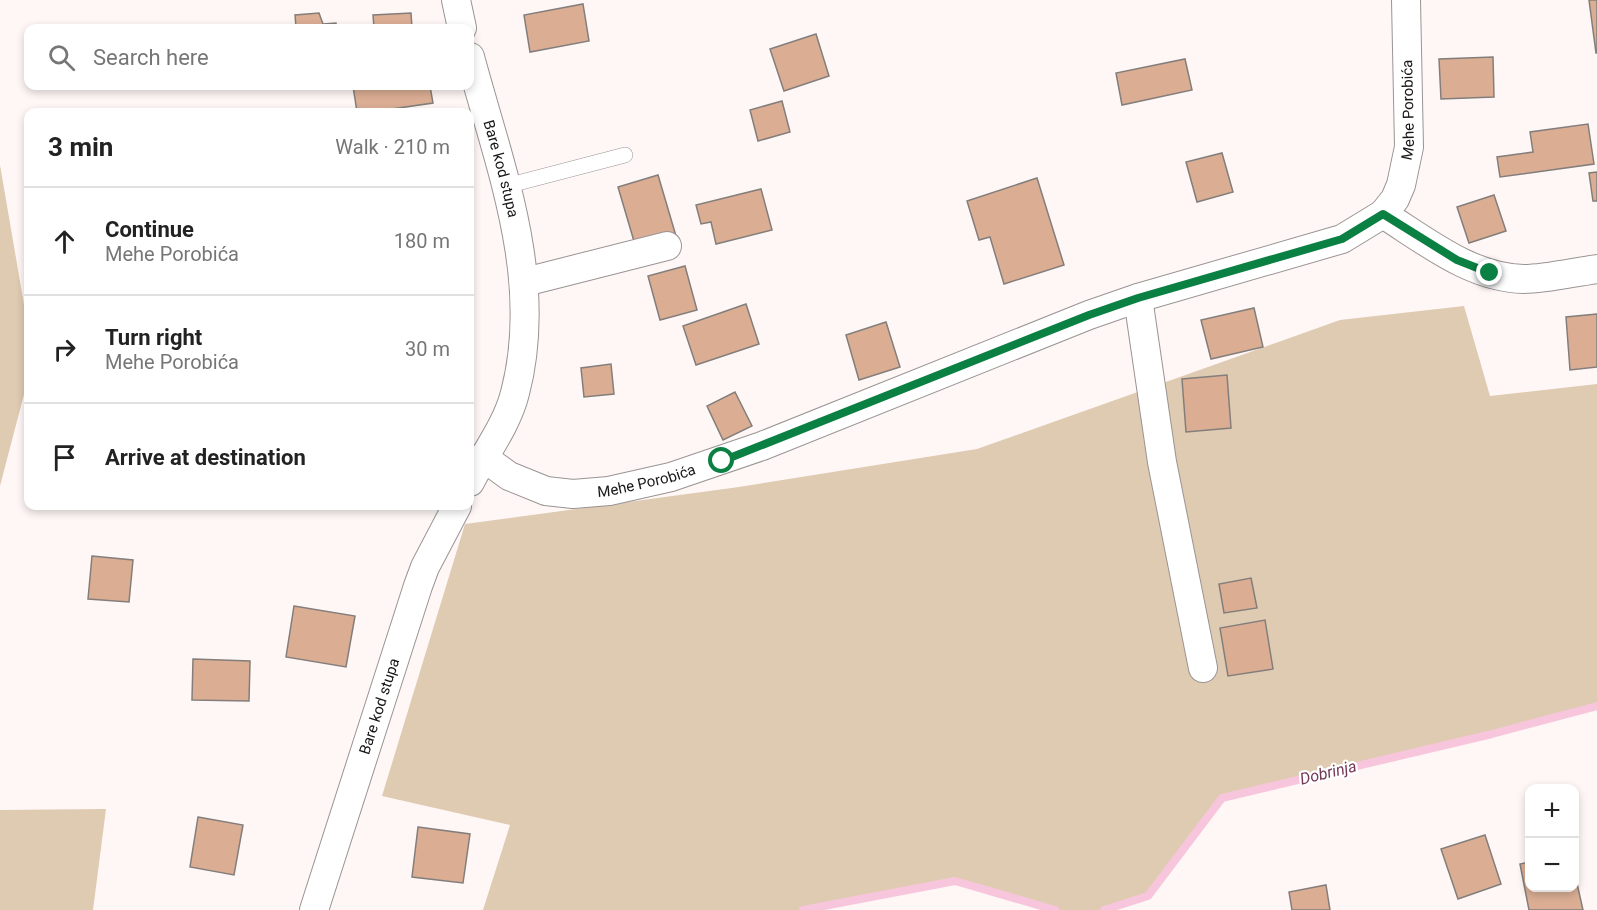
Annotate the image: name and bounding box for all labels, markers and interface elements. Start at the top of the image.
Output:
search box [24,24,474,90]
icon: search [45,41,78,74]
text: Search here [93,45,209,70]
street label: Mehe Porobića [1397,59,1418,162]
street label: Bare kod stupa [479,118,522,219]
text: 3 min [48,132,113,162]
text: Walk · 210 m [335,135,450,159]
text: Continue [105,217,194,242]
icon: ahead [48,225,81,258]
text: 180 m [394,229,450,253]
text: Mehe Porobića [105,242,239,266]
route end [1476,259,1502,285]
text: Turn right [105,325,202,350]
icon: right [48,333,81,366]
text: 30 m [405,337,450,361]
text: Mehe Porobića [105,350,239,374]
icon: arrive [48,441,81,474]
text: Arrive at destination [105,445,306,470]
route start [708,447,734,473]
street label: Mehe Porobića [597,460,698,501]
street label: Bare kod stupa [356,656,403,757]
water label: Dobrinja [1298,756,1358,789]
map controls [1525,784,1579,892]
button: + [1525,784,1579,838]
button: − [1525,838,1579,892]

